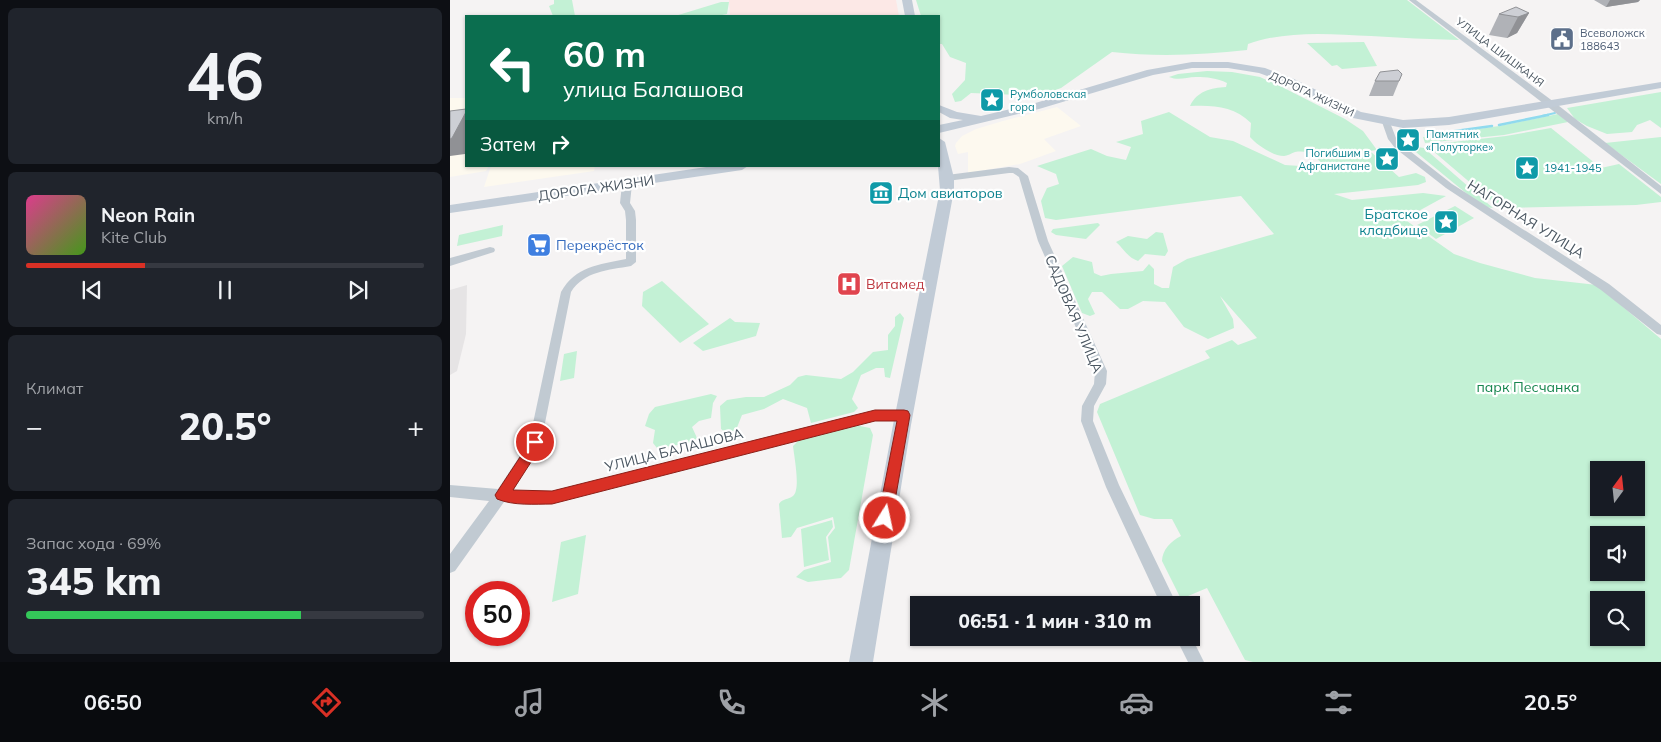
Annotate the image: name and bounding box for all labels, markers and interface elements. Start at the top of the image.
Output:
street label: УЛИЦА ШИШКАНЯ [1452,14,1547,90]
public building icon: Всеволожск 188643 [1549,26,1575,52]
place label: Всеволожск 188643 [1580,26,1645,53]
text: 60 m [563,32,646,76]
text: 46 [186,35,264,116]
icon: left [480,35,545,100]
street label: ДОРОГА ЖИЗНИ [1267,68,1357,120]
text: улица Балашова [563,75,744,103]
place icon: Румболовская гора [979,87,1005,113]
place label: Румболовская гора [1010,87,1086,114]
text: km/h [207,108,243,128]
place icon: Памятник «Полуторке» [1395,127,1421,153]
place label: Памятник «Полуторке» [1426,127,1493,154]
icon: right [546,130,574,158]
text: Затем [480,132,536,156]
place label: Погибшим в Афганистане [1298,146,1370,173]
place icon: Погибшим в Афганистане [1374,146,1400,172]
place icon: 1941-1945 [1514,155,1540,181]
place label: 1941-1945 [1544,161,1602,175]
street label: ДОРОГА ЖИЗНИ [537,171,655,205]
street label: НАГОРНАЯ УЛИЦА [1464,176,1589,263]
museum icon: Дом авиаторов [868,180,894,206]
place label: Дом авиаторов [898,184,1003,202]
text: Neon Rain [101,203,195,227]
place label: Братское кладбище [1359,205,1428,239]
place icon: Братское кладбище [1433,209,1459,235]
text: Kite Club [101,227,167,247]
supermarket icon: Перекрёсток [526,232,552,258]
place label: Перекрёсток [556,236,644,254]
street label: САДОВАЯ УЛИЦА [1041,252,1107,376]
hospital icon: Витамед [836,271,862,297]
place label: Витамед [866,275,925,293]
icon: previous [78,276,106,304]
icon: pause [211,276,239,304]
icon: next [344,276,372,304]
text: Климат [26,378,83,398]
park label: парк Песчанка [1477,378,1580,396]
text: 20.5° [179,402,271,450]
text: − [26,409,43,444]
text: + [407,409,424,444]
pin [514,421,556,463]
street label: УЛИЦА БАЛАШОВА [602,424,746,476]
icon: arrive [521,428,549,456]
north arrow [1590,461,1645,516]
map controls [1590,461,1645,646]
position arrow [858,491,910,543]
button: sound [1590,526,1645,581]
text: Запас хода · 69% [26,533,161,553]
text: 345 km [26,557,162,605]
speed limit sign: 50 [465,581,530,646]
button: search [1590,591,1645,646]
text: 06:51 · 1 мин · 310 m [958,609,1152,633]
icon: directions [309,685,344,720]
icon: music [512,685,547,720]
icon: phone [714,685,749,720]
icon: climate [917,685,952,720]
icon: car [1119,685,1154,720]
icon: filters [1321,685,1356,720]
text: 06:50 [84,688,142,716]
text: 20.5° [1524,688,1577,716]

